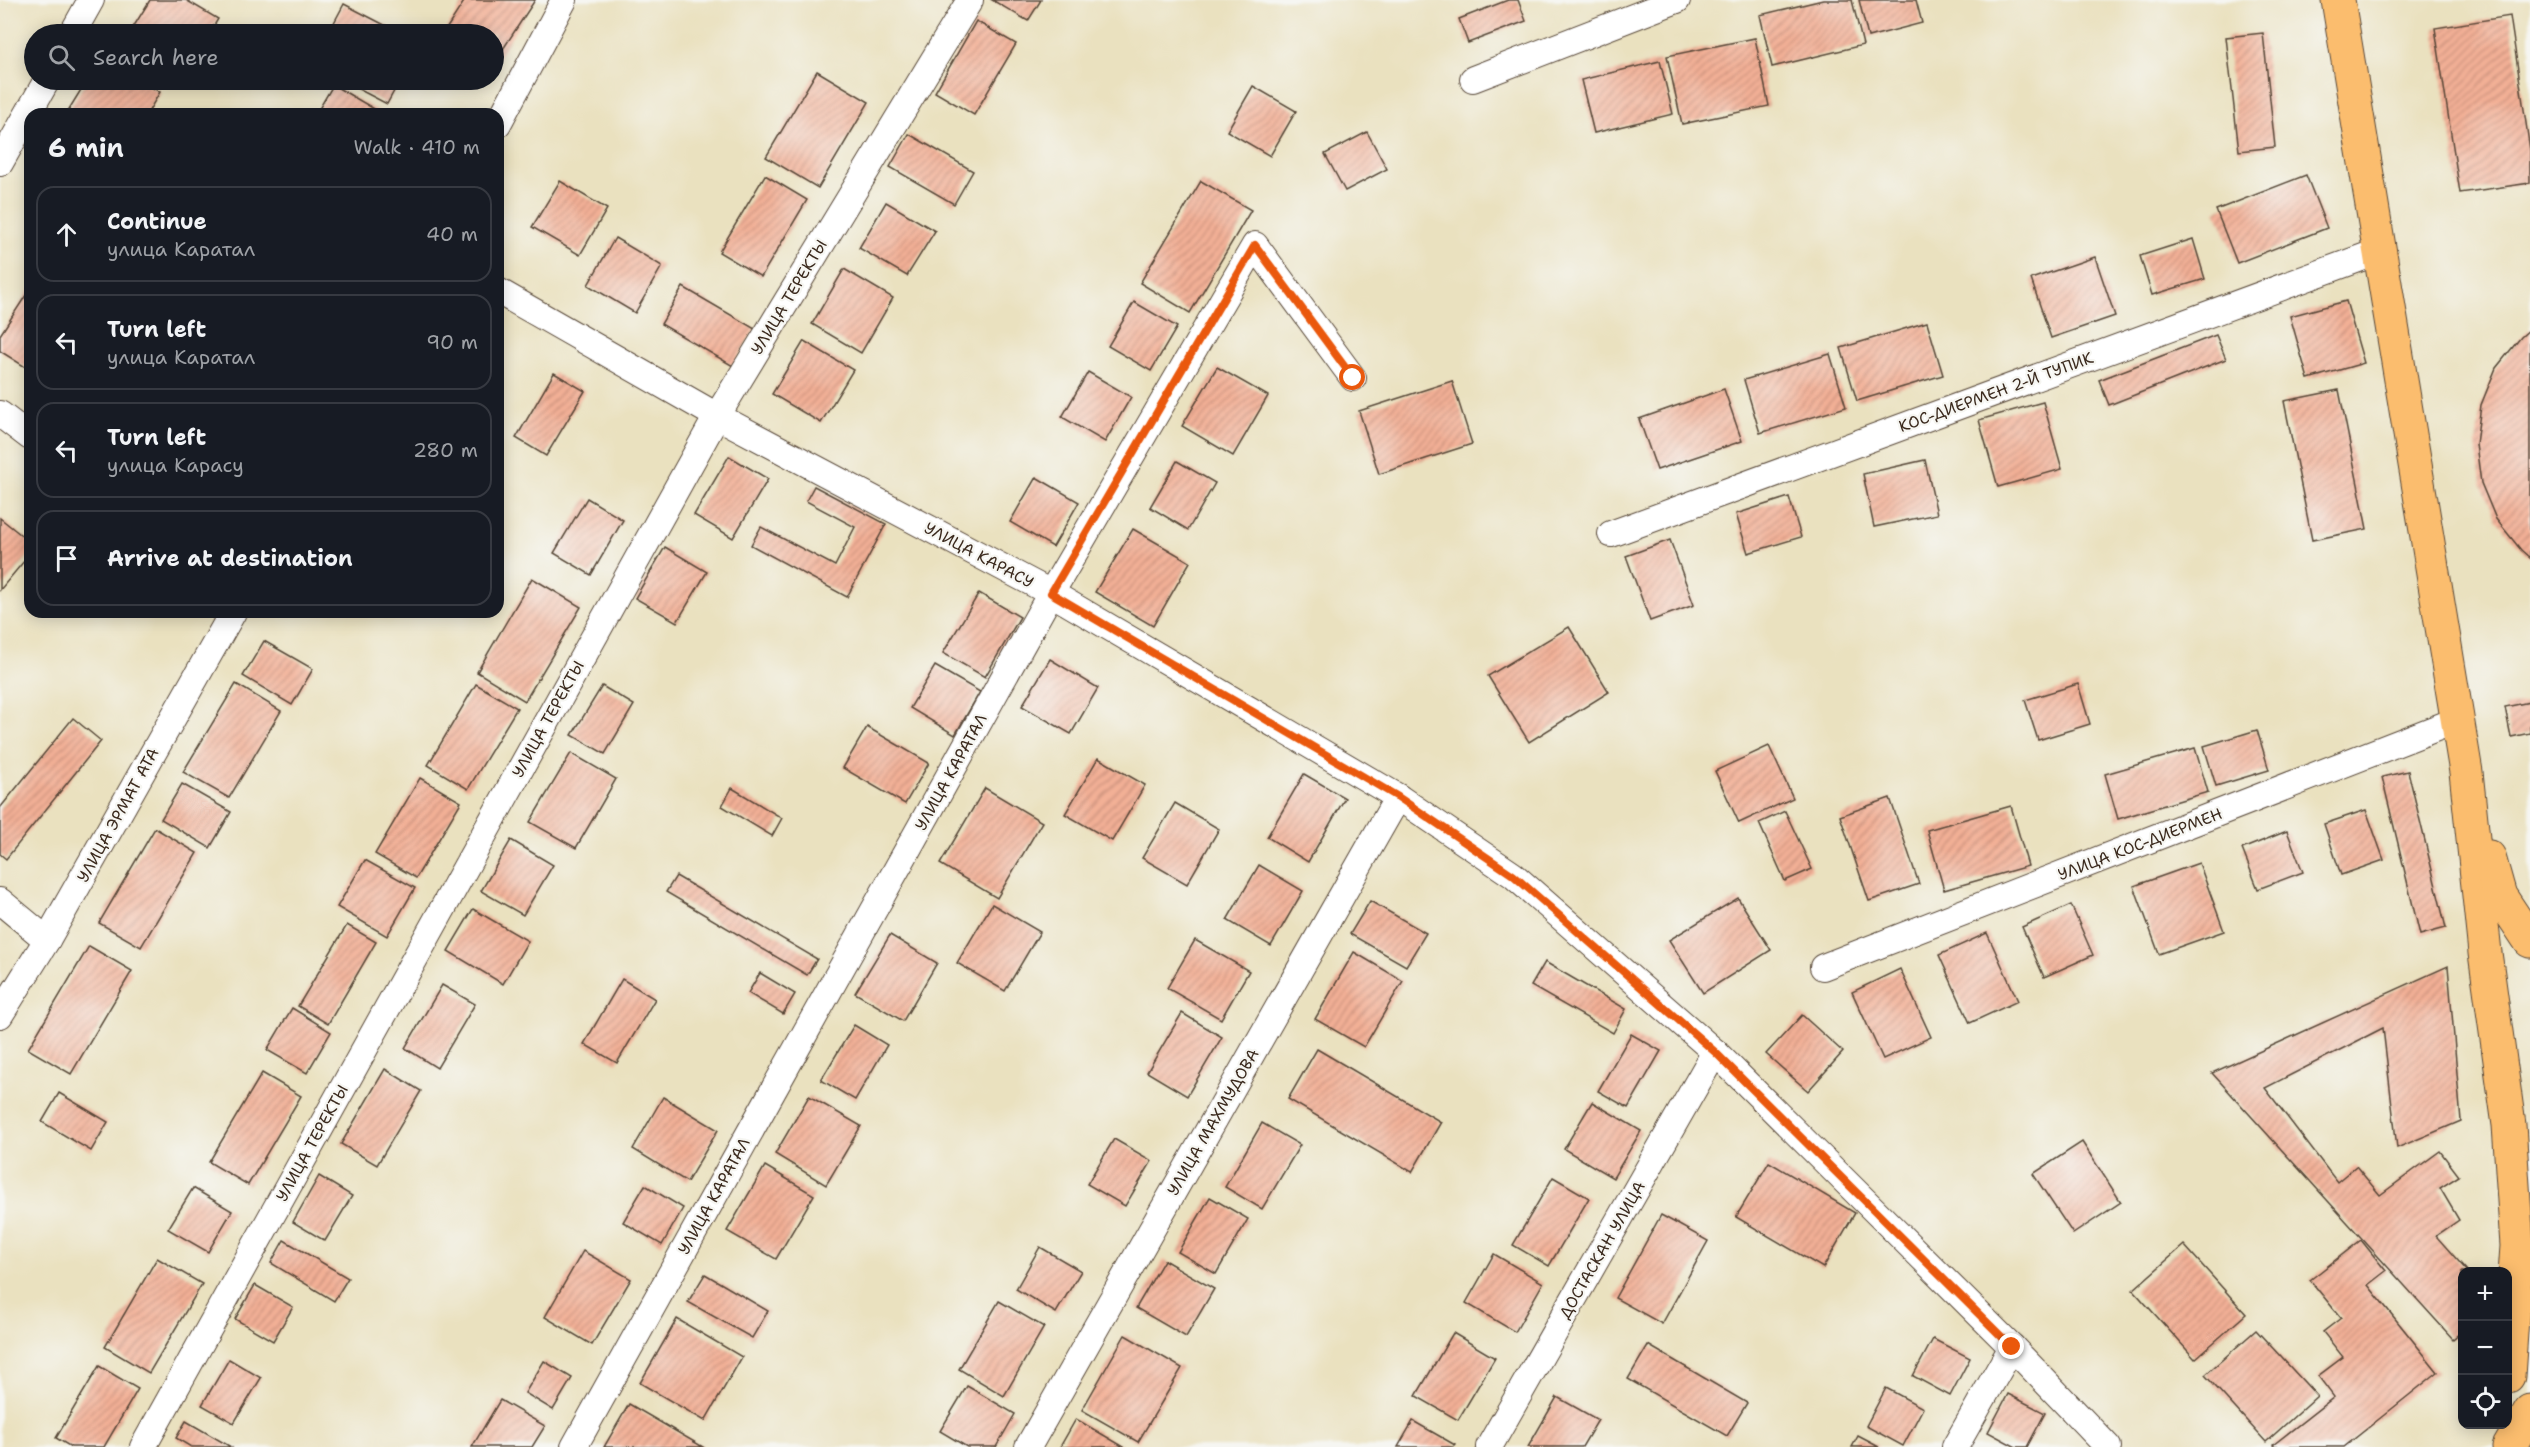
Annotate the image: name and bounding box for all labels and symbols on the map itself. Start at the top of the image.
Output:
street label: УЛИЦА ТЕРЕКТЫ [746,236,832,358]
street label: КОС-ДИЕРМЕН 2-Й ТУПИК [1896,347,2097,437]
route start [1339,364,1365,390]
street label: УЛИЦА КАРАСУ [921,517,1037,593]
street label: УЛИЦА ТЕРЕКТЫ [507,657,589,781]
street label: УЛИЦА КАРАТАЛ [910,710,992,834]
street label: УЛИЦА ЭРМАТ АТА [72,744,164,886]
street label: УЛИЦА КОС-ДИЕРМЕН [2055,803,2225,885]
street label: УЛИЦА МАХМУДОВА [1162,1045,1264,1199]
street label: УЛИЦА ТЕРЕКТЫ [271,1081,353,1205]
street label: УЛИЦА КАРАТАЛ [673,1134,755,1258]
street label: ДОСТАСКАН УЛИЦА [1554,1178,1650,1322]
route end [1998,1333,2024,1359]

